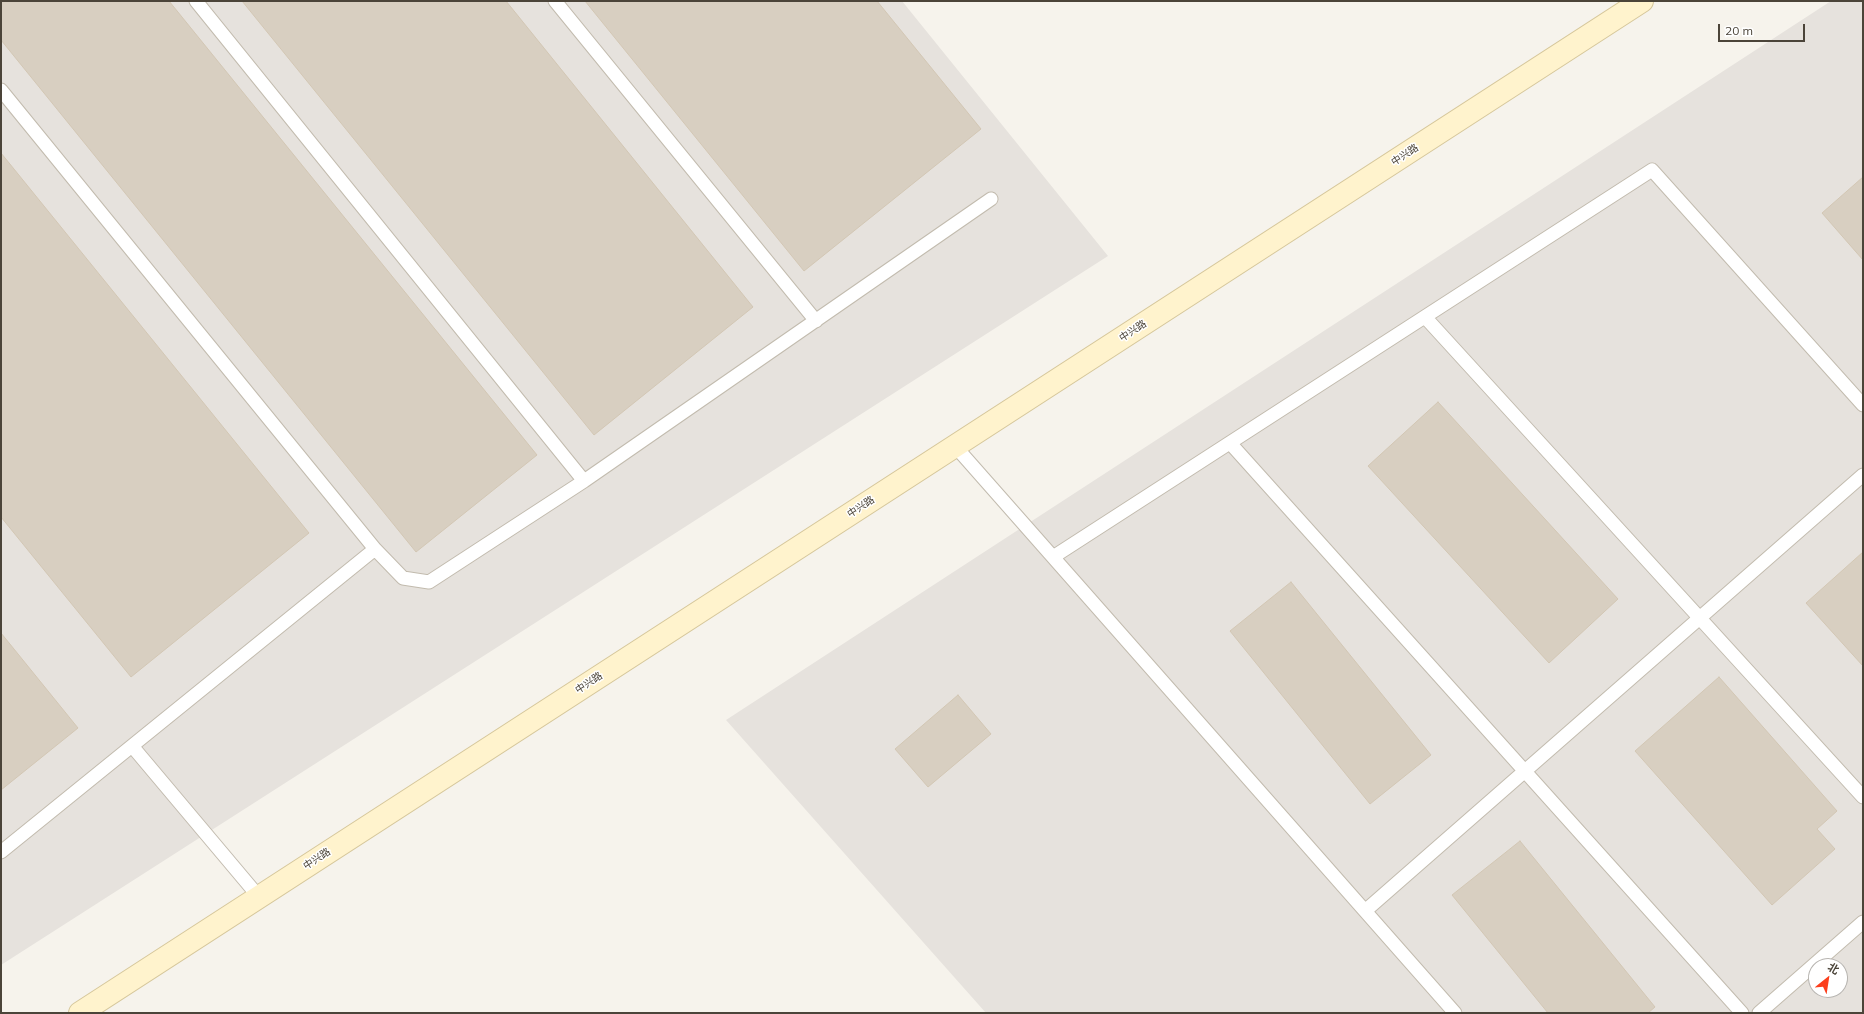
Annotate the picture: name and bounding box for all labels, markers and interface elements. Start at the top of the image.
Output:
scale bar [1720,16,1807,42]
text: 20 m [1725,23,1753,38]
street label: 中兴路 [1389,142,1421,168]
street label: 中兴路 [1117,318,1149,344]
street label: 中兴路 [845,494,877,520]
street label: 中兴路 [573,670,605,696]
street label: 中兴路 [301,846,333,872]
north arrow [1808,958,1848,998]
text: 北 [1825,960,1842,977]

